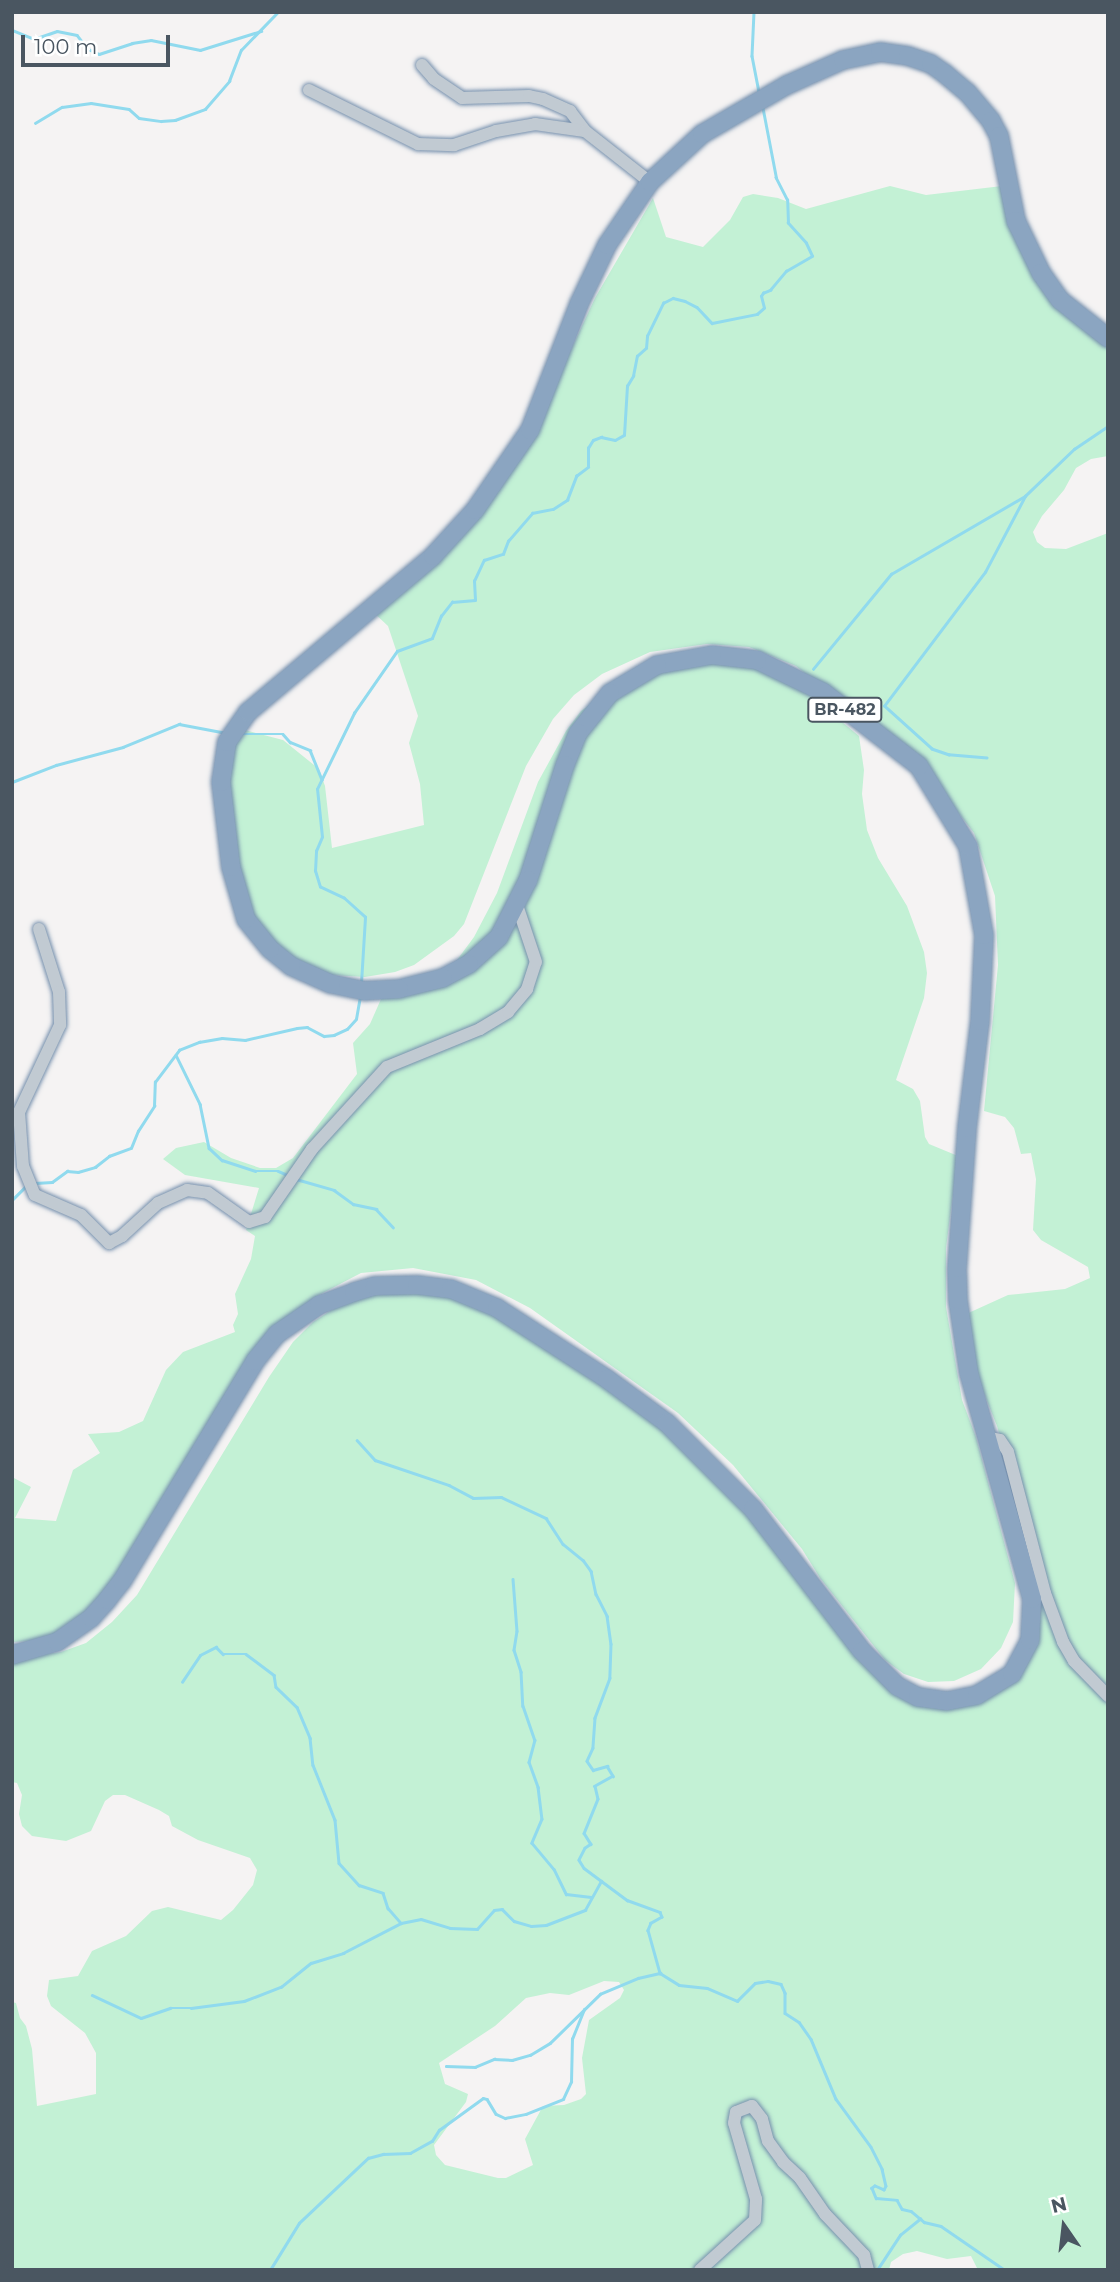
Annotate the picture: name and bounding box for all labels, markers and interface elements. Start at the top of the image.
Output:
scale bar [24,21,173,65]
text: 100 m [34,34,97,59]
road number: BR-482 [806,698,884,722]
north arrow [1029,2191,1099,2261]
text: N [1049,2192,1069,2218]

